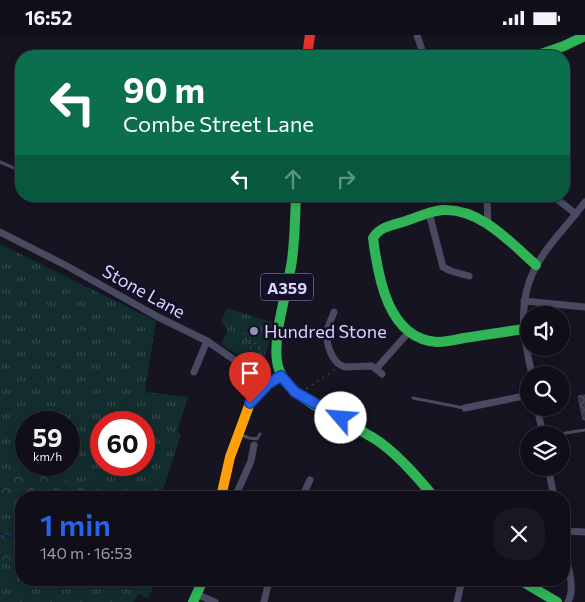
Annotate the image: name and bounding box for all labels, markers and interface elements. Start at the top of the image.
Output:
text: 16:52 [25,6,72,29]
text: 90 m [123,67,205,110]
icon: left [40,70,105,135]
text: Combe Street Lane [123,110,314,137]
icon: left [226,165,254,193]
icon: ahead [279,165,307,193]
icon: right [332,165,360,193]
street label: Stone Lane [99,259,189,323]
road number: A359 [261,273,313,301]
map controls [520,306,570,476]
button: sound [520,306,570,356]
place label: Hundred Stone [264,320,387,342]
marker: Hundred Stone [248,325,260,337]
pin [229,352,271,403]
icon: arrive [236,359,264,387]
button: search [520,366,570,416]
position arrow [314,391,366,443]
speed limit sign: 60 [90,411,155,476]
text: 59 [32,422,63,452]
button: layers [520,426,570,476]
text: km/h [33,449,62,463]
text: 1 min [40,505,111,542]
button: close [493,508,545,560]
text: 140 m · 16:53 [40,543,132,562]

